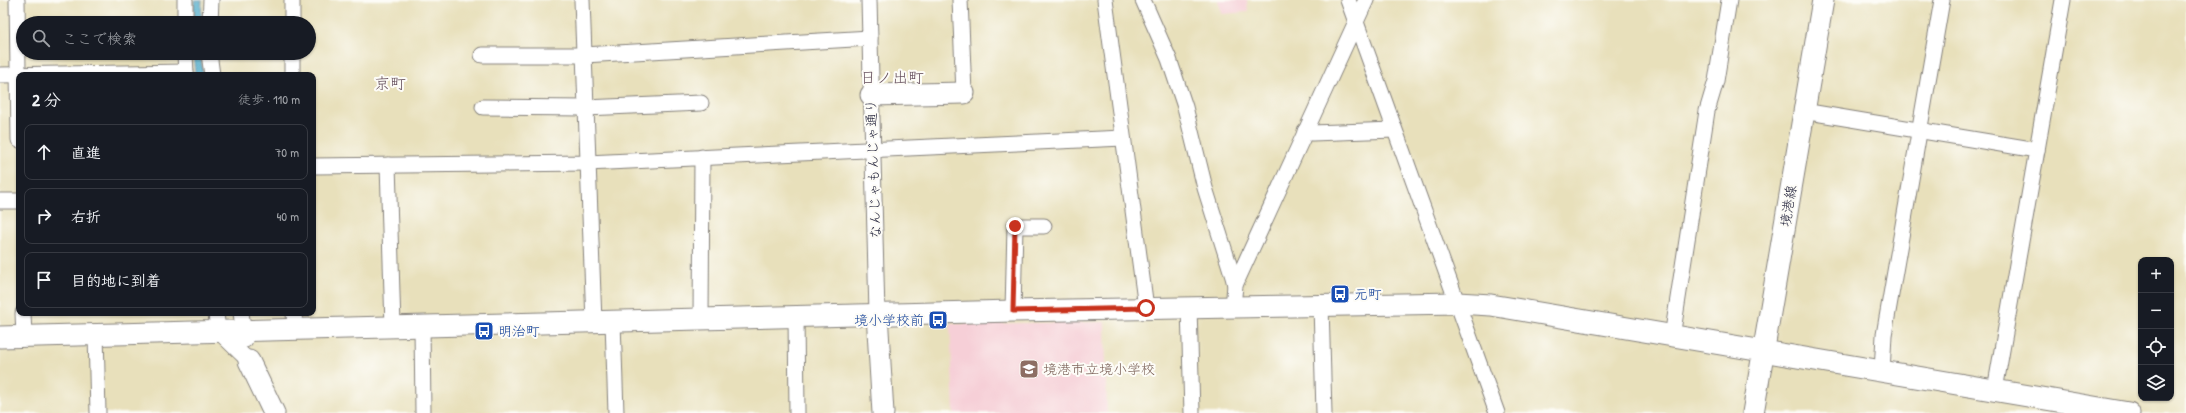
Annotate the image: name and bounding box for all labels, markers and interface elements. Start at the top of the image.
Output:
search box [16,16,316,60]
icon: search [30,27,52,49]
text: ここで検索 [62,28,137,49]
district label: 日ノ出町 [860,66,924,88]
district label: 京町 [374,72,406,94]
text: 2 分 [32,88,61,111]
text: 徒歩 · 110 m [238,90,300,108]
street label: なんじゃもんじゃ通り [861,99,884,239]
icon: ahead [33,141,55,163]
text: 直進 [71,142,101,163]
text: 70 m [275,143,299,161]
street label: 境港線 [1775,184,1800,228]
icon: right [33,205,55,227]
text: 右折 [71,206,101,227]
text: 40 m [276,207,299,225]
route end [1006,217,1024,235]
map controls [2138,257,2174,401]
button: + [2138,257,2174,293]
icon: arrive [33,269,55,291]
text: 目的地に到着 [71,270,161,291]
bus stop icon: 元町 [1329,283,1351,305]
place label: 元町 [1354,284,1382,303]
button: − [2138,293,2174,329]
route start [1137,299,1155,317]
bus stop icon: 境小学校前 [927,309,949,331]
place label: 境小学校前 [854,310,924,329]
bus stop icon: 明治町 [473,320,495,342]
place label: 明治町 [498,321,540,340]
button: locate [2138,329,2174,365]
school or university icon: 境港市立境小学校 [1018,358,1040,380]
place label: 境港市立境小学校 [1043,359,1155,378]
button: layers [2138,365,2174,401]

